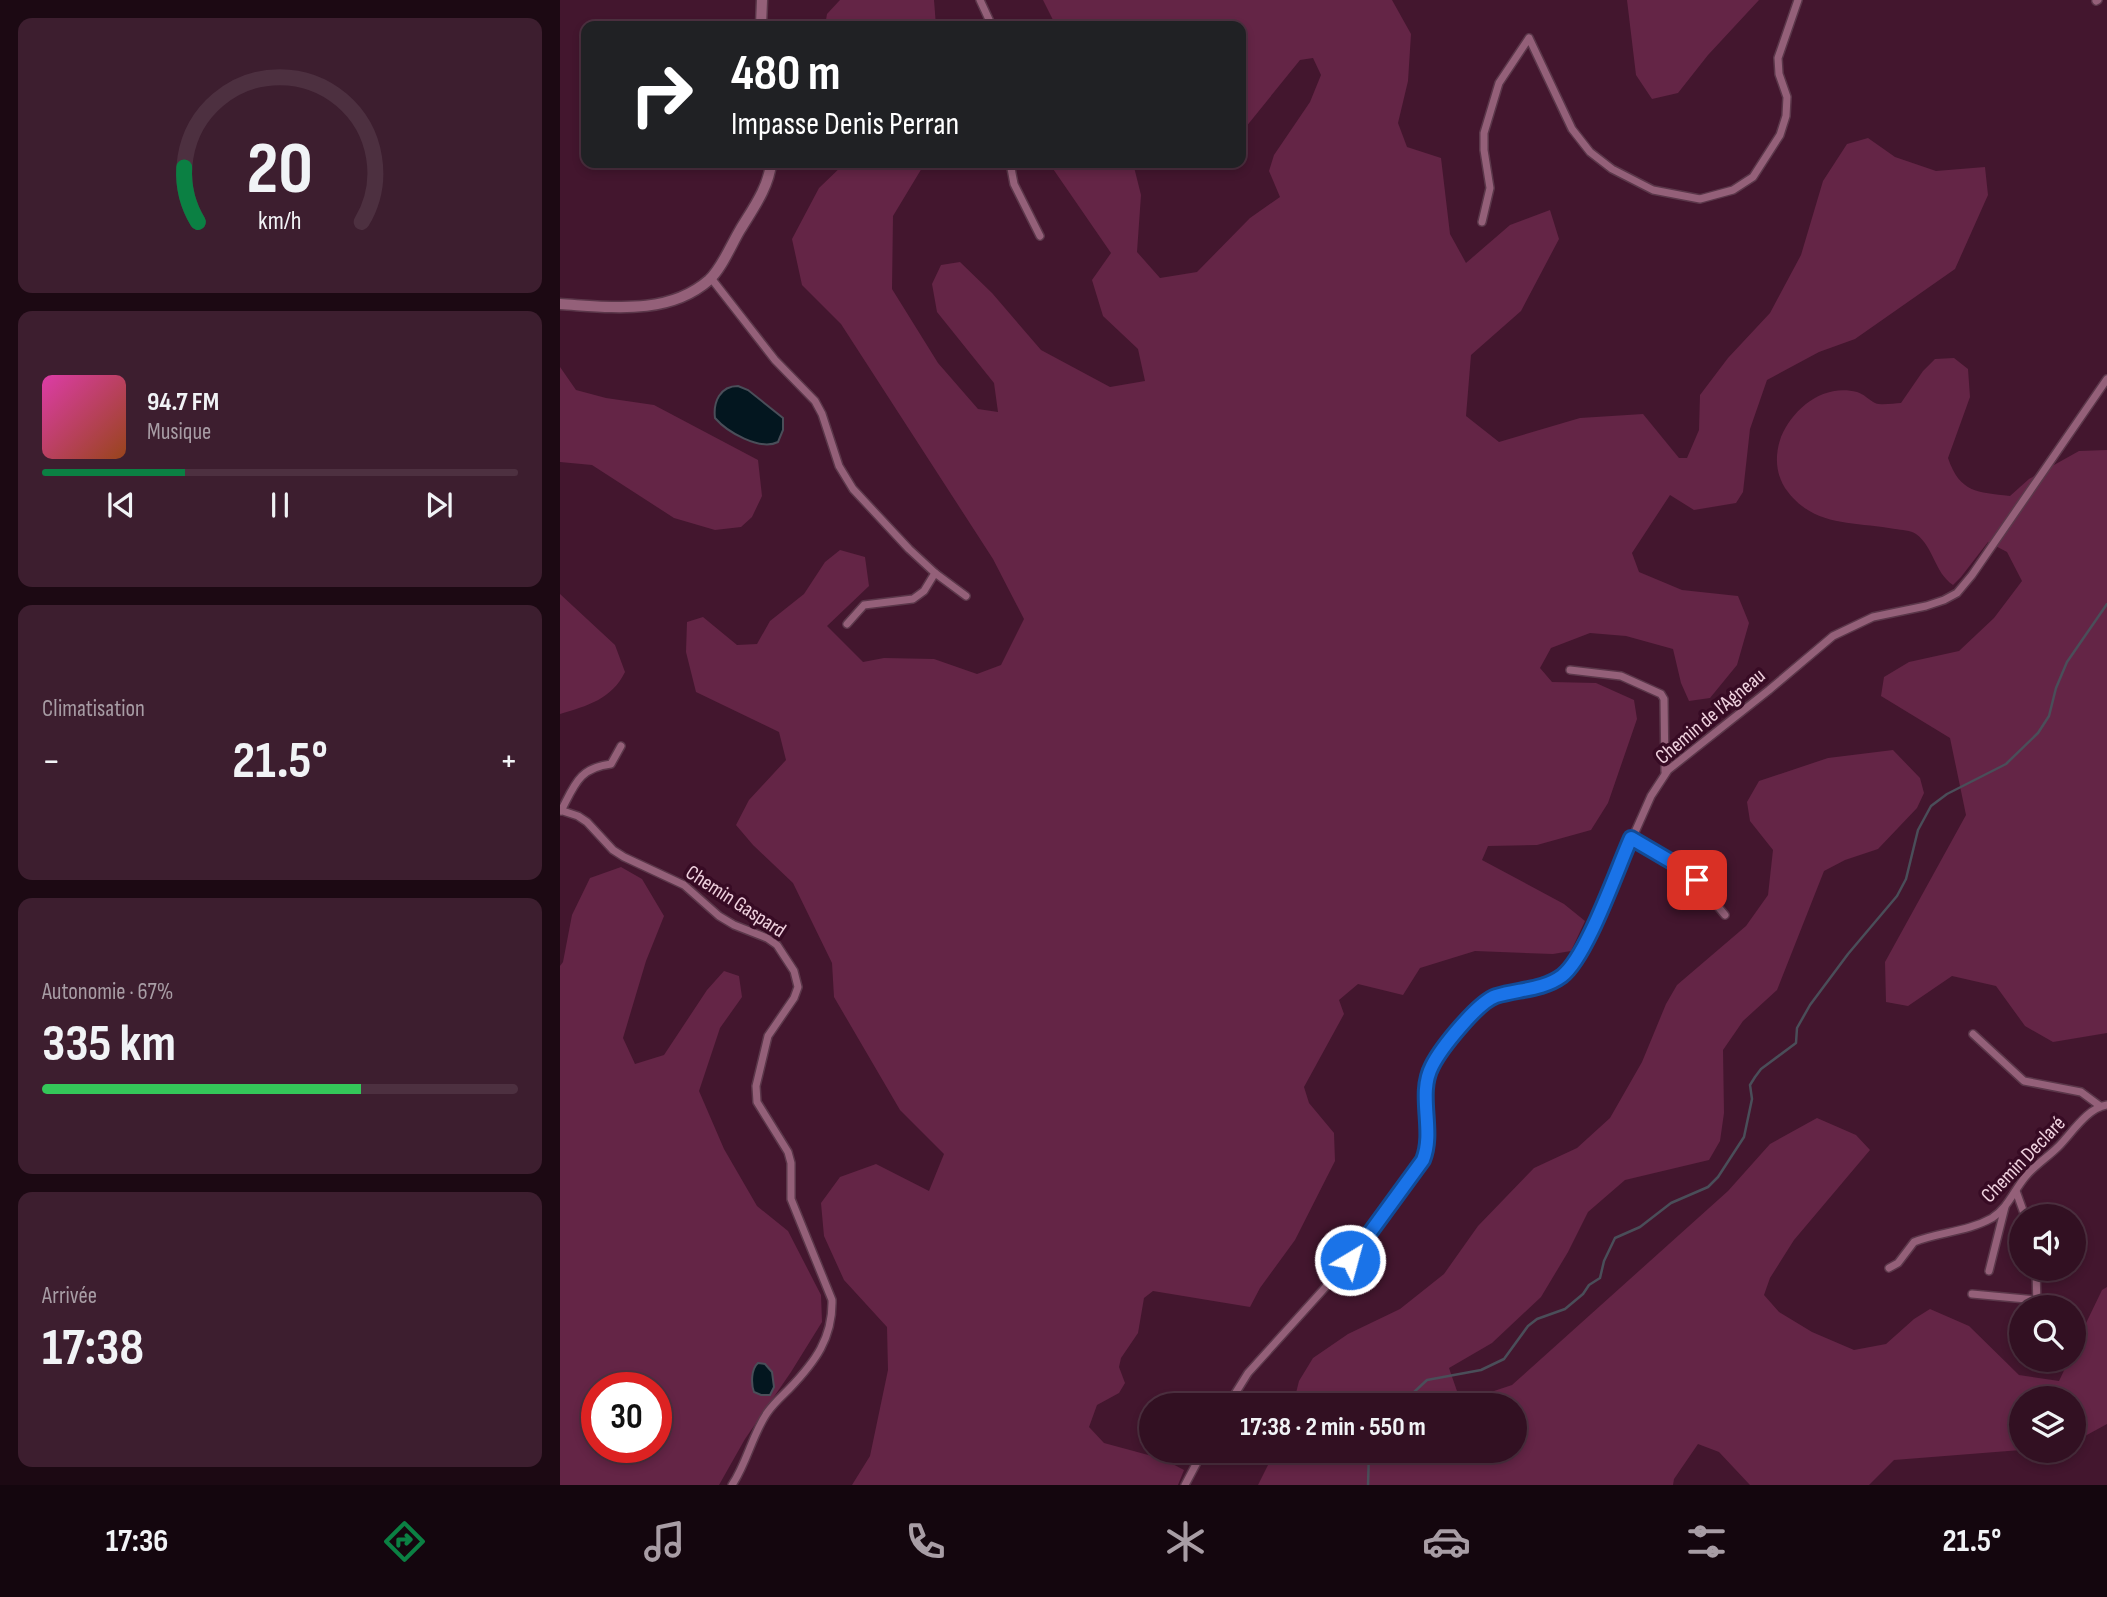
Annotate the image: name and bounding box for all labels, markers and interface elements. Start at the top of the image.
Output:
text: 480 m [731,45,840,104]
icon: right [616,49,707,140]
text: Impasse Denis Perran [731,105,959,144]
text: 20 [247,126,313,214]
text: km/h [258,206,302,237]
text: 94.7 FM [147,387,219,418]
text: Musique [147,418,211,446]
icon: previous [102,486,140,524]
icon: pause [261,486,299,524]
icon: next [420,486,458,524]
street label: Chemin de l’Agneau [1650,663,1770,770]
text: Climatisation [42,695,145,723]
text: 21.5° [232,730,328,793]
text: − [42,739,61,784]
text: + [499,739,518,784]
pin [1667,850,1727,910]
street label: Chemin Gaspard [681,860,791,943]
icon: arrive [1678,861,1716,899]
text: Autonomie · 67% [42,978,173,1006]
text: 335 km [42,1013,176,1076]
street label: Chemin Declaré [1976,1111,2071,1208]
map controls [2009,1204,2086,1463]
button: sound [2009,1204,2086,1281]
position arrow [1313,1223,1387,1297]
text: Arrivée [42,1282,97,1310]
button: search [2009,1295,2086,1372]
text: 17:38 [42,1317,144,1380]
speed limit sign: 30 [581,1372,672,1463]
button: layers [2009,1386,2086,1463]
text: 17:38 · 2 min · 550 m [1240,1412,1426,1443]
icon: directions [380,1517,429,1566]
icon: music [640,1517,689,1566]
icon: phone [901,1517,950,1566]
icon: climate [1161,1517,1210,1566]
icon: car [1422,1517,1471,1566]
icon: filters [1682,1517,1731,1566]
text: 17:36 [106,1522,168,1561]
text: 21.5° [1942,1522,2001,1561]

